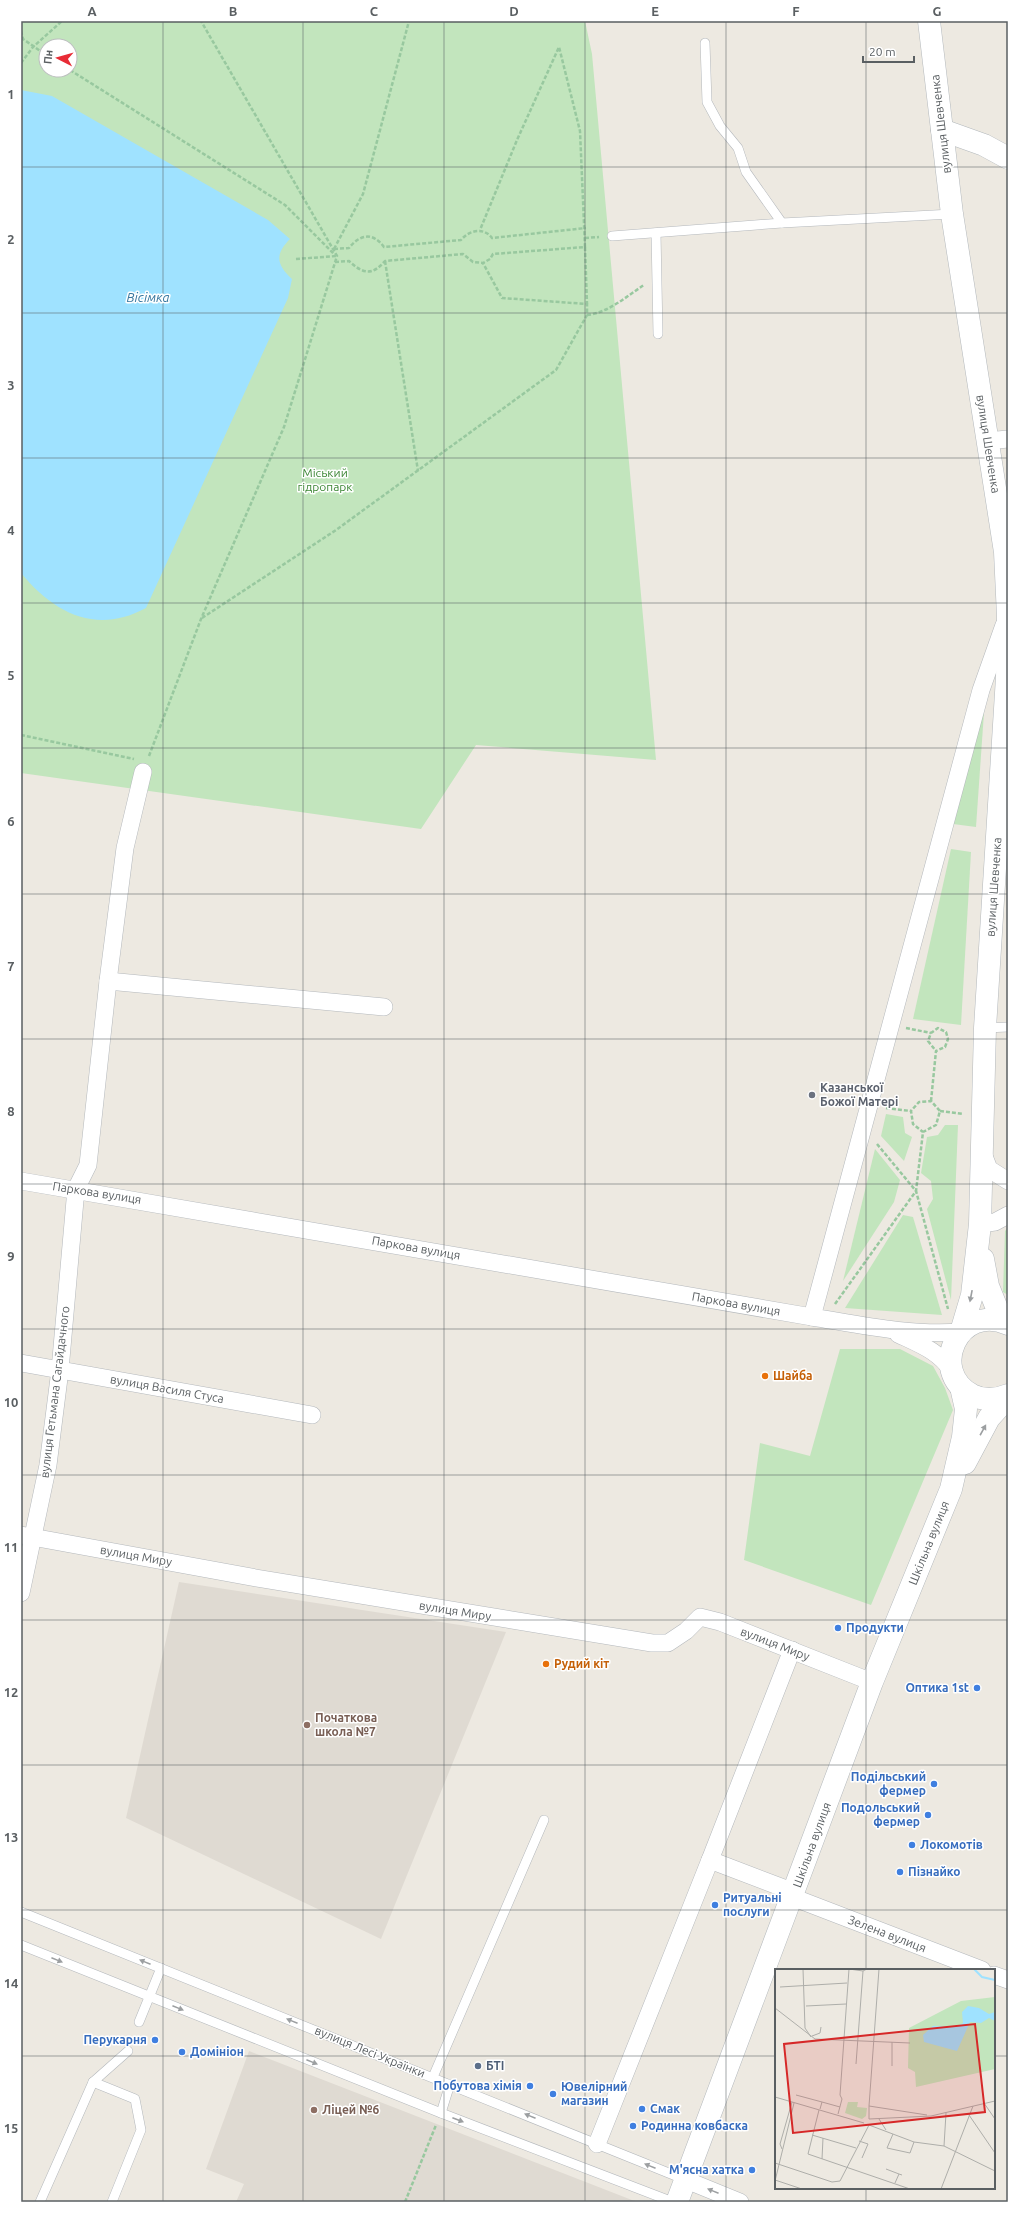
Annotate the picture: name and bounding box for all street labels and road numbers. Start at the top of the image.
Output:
street label: вулиця Шевченка [928,74,953,174]
street label: вулиця Шевченка [974,394,1003,494]
street label: вулиця Шевченка [984,837,1003,937]
street label: Паркова вулиця [52,1179,142,1206]
street label: Паркова вулиця [371,1233,461,1262]
street label: Паркова вулиця [691,1289,781,1318]
street label: вулиця Гетьмана Сагайдачного [37,1305,72,1479]
street label: вулиця Василя Стуса [109,1372,225,1405]
street label: Шкільна вулиця [906,1499,951,1587]
street label: вулиця Миру [99,1543,173,1568]
street label: вулиця Миру [418,1598,492,1623]
street label: вулиця Миру [739,1624,812,1663]
street label: Шкільна вулиця [790,1800,833,1889]
street label: Зелена вулиця [846,1913,928,1954]
street label: вулиця Лесі Українки [313,2023,427,2080]

